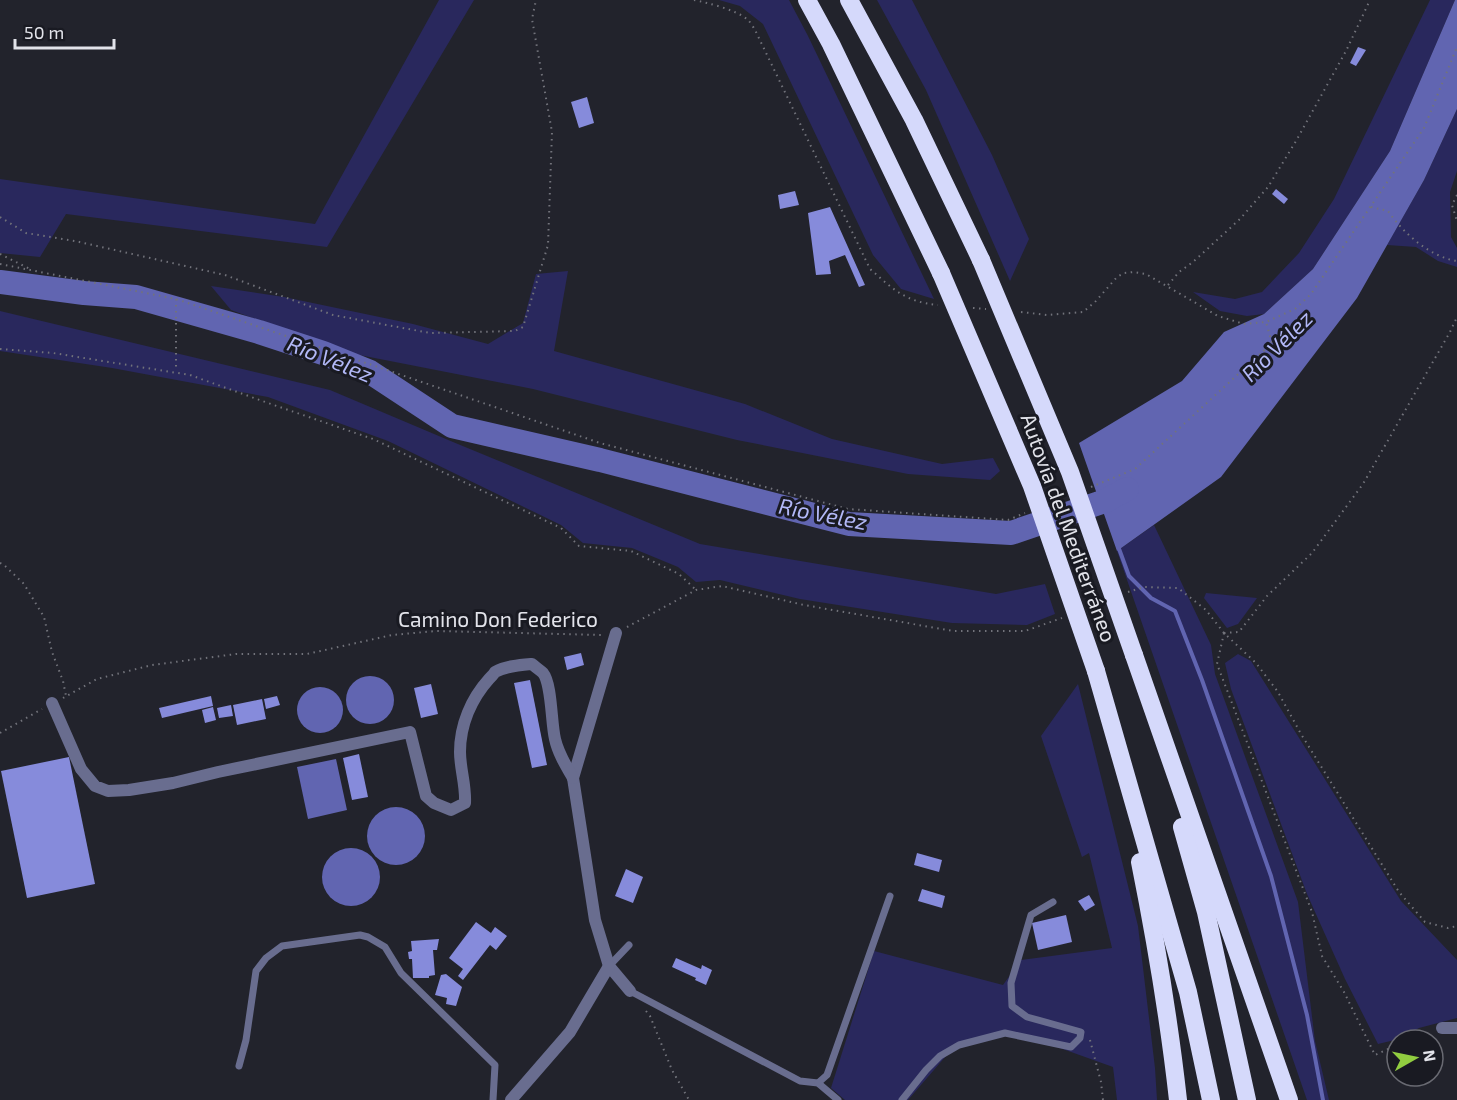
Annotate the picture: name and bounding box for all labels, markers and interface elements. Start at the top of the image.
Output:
scale bar [15,12,114,50]
text: 50 m [24,21,64,43]
water label: Río Vélez [1235,304,1317,386]
water label: Río Vélez [284,329,377,387]
street label: Autovía del Mediterráneo [1016,410,1122,645]
water label: Río Vélez [777,492,870,534]
street label: Camino Don Federico [398,606,598,631]
north arrow [1385,1028,1445,1088]
text: N [1420,1048,1441,1063]

